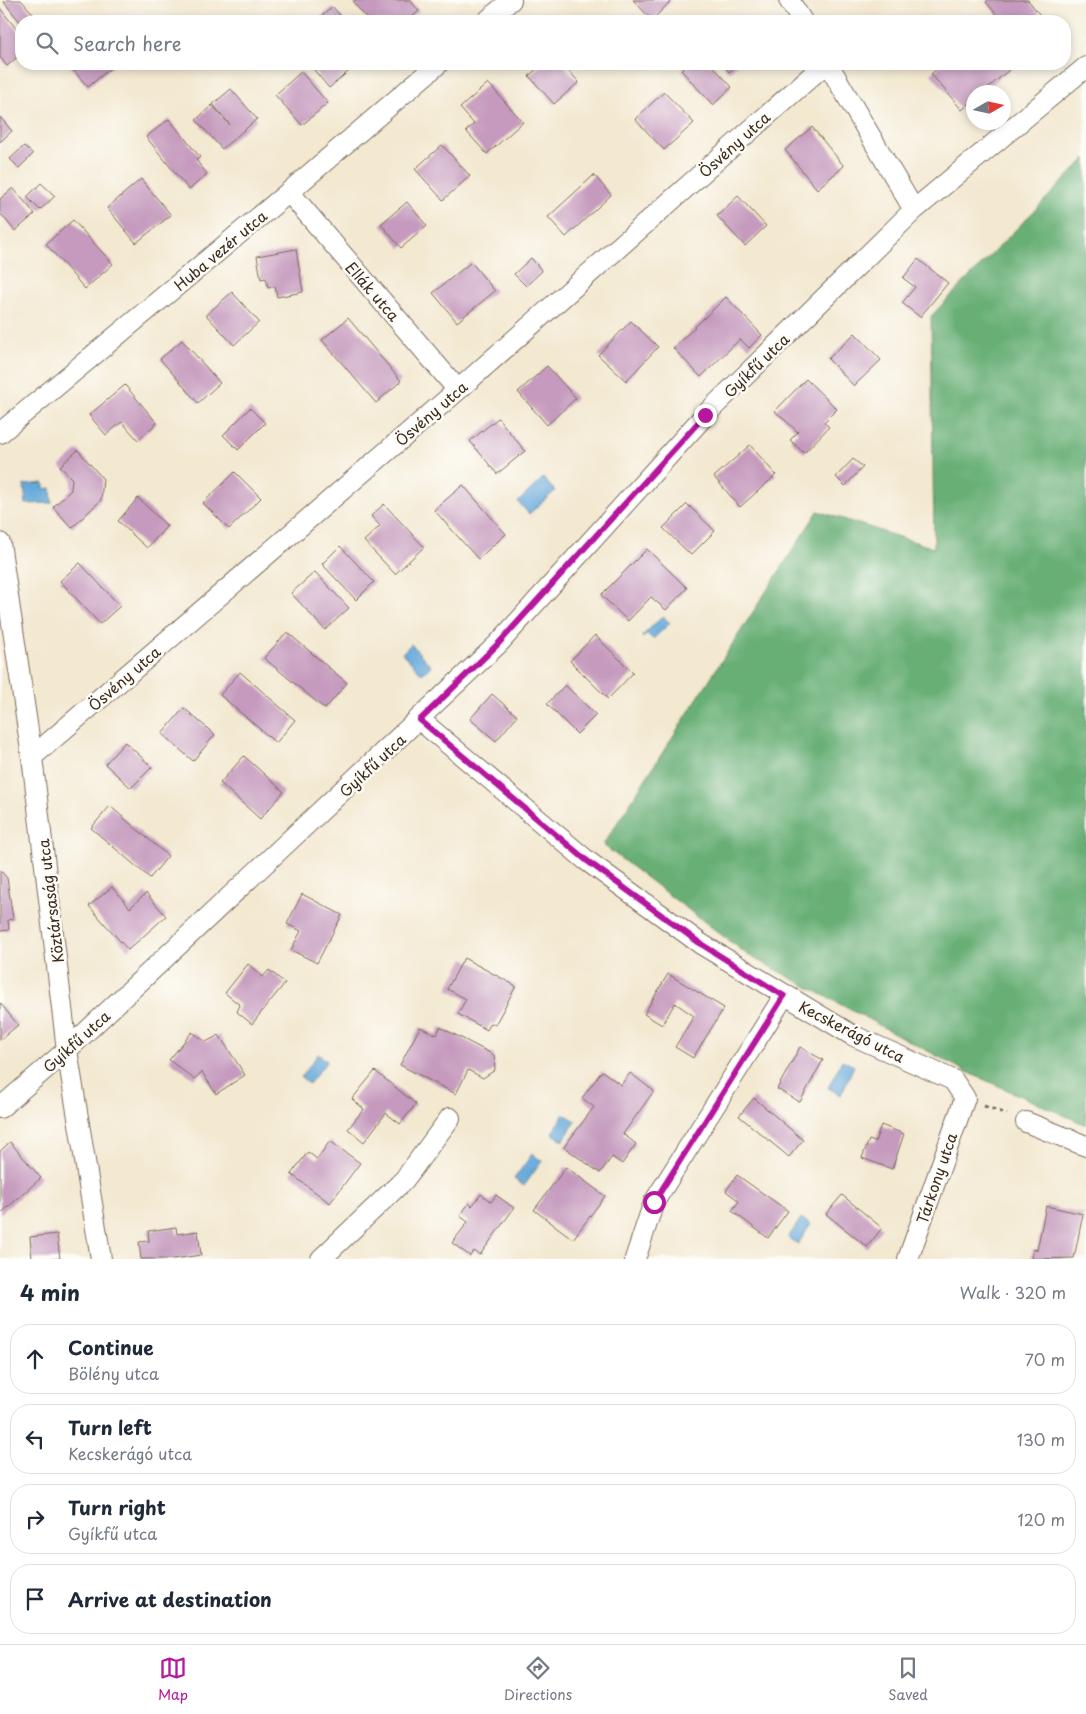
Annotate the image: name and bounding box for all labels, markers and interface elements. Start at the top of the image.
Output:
search box [15,15,1071,70]
icon: search [33,29,61,57]
text: Search here [73,29,182,57]
north arrow [966,85,1011,130]
street label: Ösvény utca [693,105,775,182]
street label: Huba vezér utca [168,204,272,296]
street label: Ellák utca [341,256,406,326]
street label: Gyíkfű utca [718,327,795,402]
street label: Ösvény utca [390,375,473,451]
route end [694,404,717,427]
street label: Ösvény utca [83,640,166,716]
street label: Gyíkfű utca [334,728,411,802]
street label: Köztársaság utca [31,837,69,964]
street label: Kecskerágó utca [795,994,909,1068]
street label: Gyíkfű utca [37,1004,115,1078]
street label: Tárkony utca [910,1129,963,1227]
route start [643,1191,666,1214]
text: 4 min [20,1276,80,1308]
text: Walk · 320 m [960,1280,1066,1304]
text: Continue [68,1333,154,1361]
icon: ahead [21,1345,49,1373]
text: 70 m [1025,1347,1065,1371]
text: Bölény utca [68,1361,159,1385]
text: Turn left [68,1413,152,1441]
icon: left [21,1425,49,1453]
text: 130 m [1017,1427,1065,1451]
text: Kecskerágó utca [68,1441,192,1465]
text: Turn right [68,1493,166,1521]
icon: right [21,1505,49,1533]
text: 120 m [1018,1507,1065,1531]
text: Gyíkfű utca [68,1521,157,1545]
icon: arrive [21,1585,49,1613]
text: Arrive at destination [68,1585,272,1613]
tab: Map [158,1654,188,1705]
tab: Directions [504,1654,572,1705]
tab: Saved [888,1654,928,1705]

